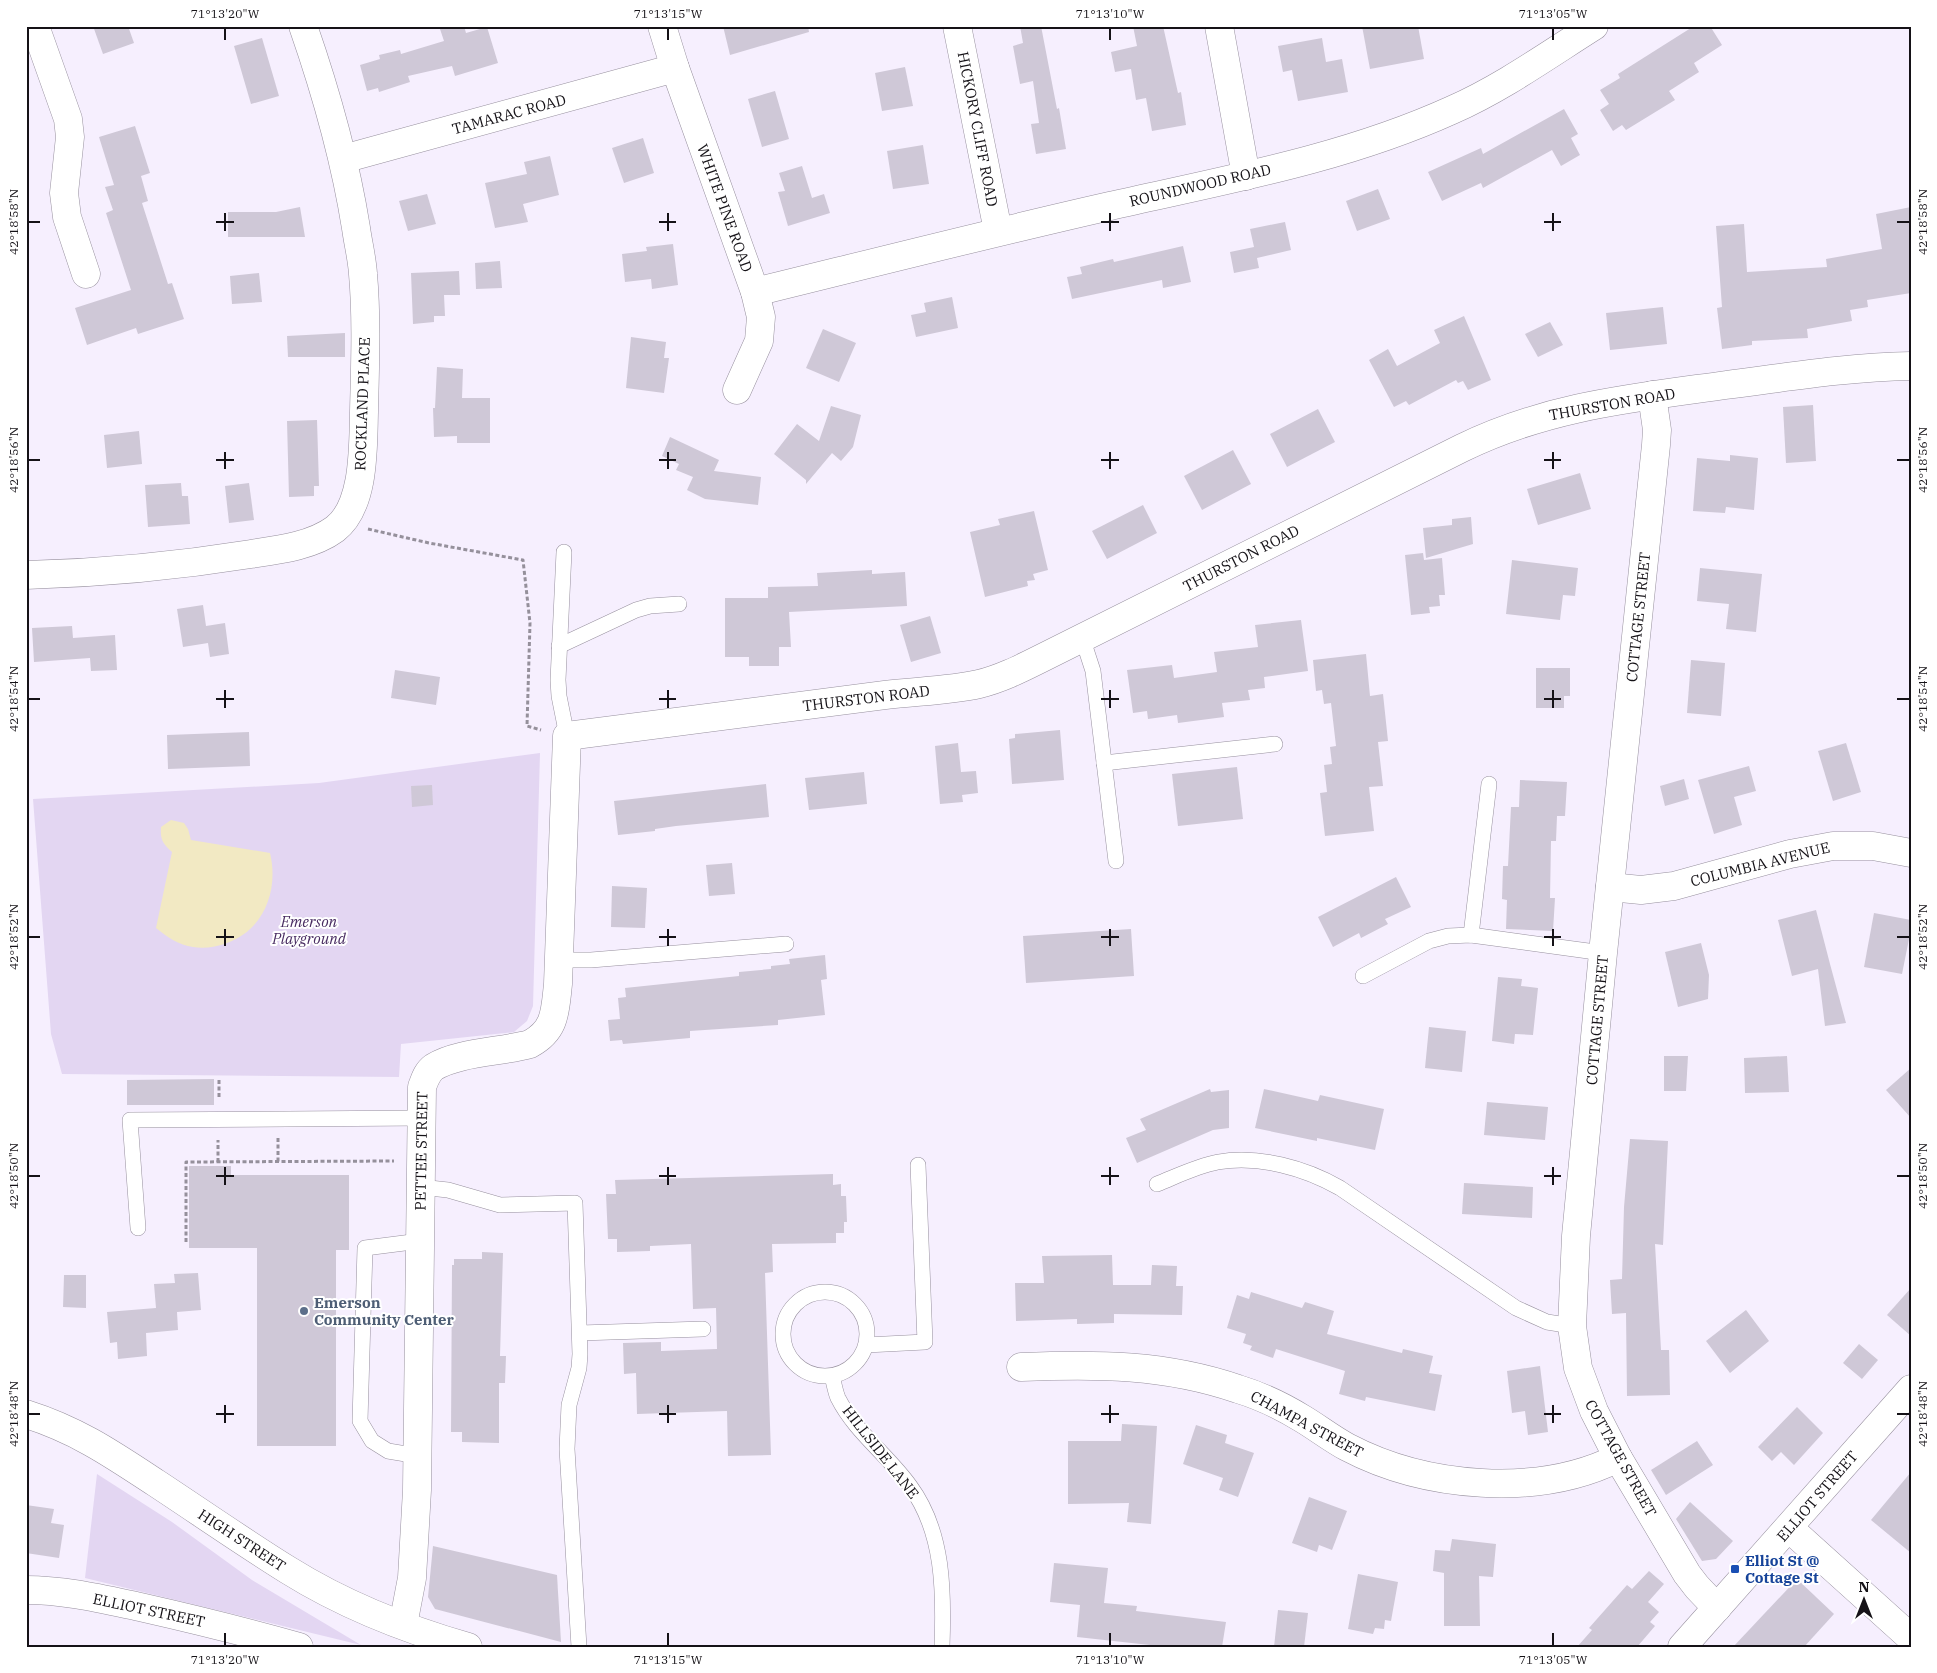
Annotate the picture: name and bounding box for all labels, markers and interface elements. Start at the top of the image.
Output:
text: 71°13'20"W [191,6,260,21]
text: 71°13'15"W [634,6,703,21]
text: 71°13'10"W [1076,6,1145,21]
text: 71°13'05"W [1519,6,1588,21]
street label: HICKORY CLIFF ROAD [954,50,1002,208]
street label: TAMARAC ROAD [450,90,568,138]
street label: WHITE PINE ROAD [693,141,757,275]
street label: ROUNDWOOD ROAD [1127,159,1273,211]
text: 42°18'58"N [6,189,21,255]
text: 42°18'58"N [1915,189,1930,255]
street label: ROCKLAND PLACE [350,337,374,471]
street label: THURSTON ROAD [1547,384,1677,424]
text: 42°18'56"N [6,427,21,493]
text: 42°18'56"N [1915,427,1930,493]
street label: THURSTON ROAD [1180,520,1302,596]
street label: COTTAGE STREET [1622,551,1654,683]
text: 42°18'54"N [6,666,21,732]
text: 42°18'54"N [1915,666,1930,732]
street label: THURSTON ROAD [801,681,931,715]
street label: COLUMBIA AVENUE [1688,837,1832,891]
text: 42°18'52"N [6,904,21,970]
text: 42°18'52"N [1915,904,1930,970]
park label: Emerson Playground [271,912,347,948]
street label: COTTAGE STREET [1582,954,1612,1086]
street label: PETTEE STREET [410,1091,432,1211]
text: 42°18'50"N [6,1143,21,1209]
text: 42°18'50"N [1915,1143,1930,1209]
place label: Emerson Community Center [314,1293,454,1329]
marker: Emerson Community Center [298,1305,310,1317]
text: 42°18'48"N [6,1381,21,1447]
text: 42°18'48"N [1915,1381,1930,1447]
street label: CHAMPA STREET [1247,1386,1367,1462]
street label: COTTAGE STREET [1581,1396,1661,1520]
street label: HILLSIDE LANE [839,1402,923,1502]
street label: ELLIOT STREET [1772,1447,1862,1545]
street label: HIGH STREET [195,1505,290,1575]
place label: Elliot St @ Cottage St [1745,1551,1820,1587]
marker: Elliot St @ Cottage St [1729,1563,1741,1575]
north arrow [1840,1576,1890,1626]
text: N [1858,1578,1870,1596]
street label: ELLIOT STREET [91,1589,207,1631]
text: 71°13'20"W [191,1652,260,1667]
text: 71°13'15"W [634,1652,703,1667]
text: 71°13'10"W [1076,1652,1145,1667]
text: 71°13'05"W [1519,1652,1588,1667]

